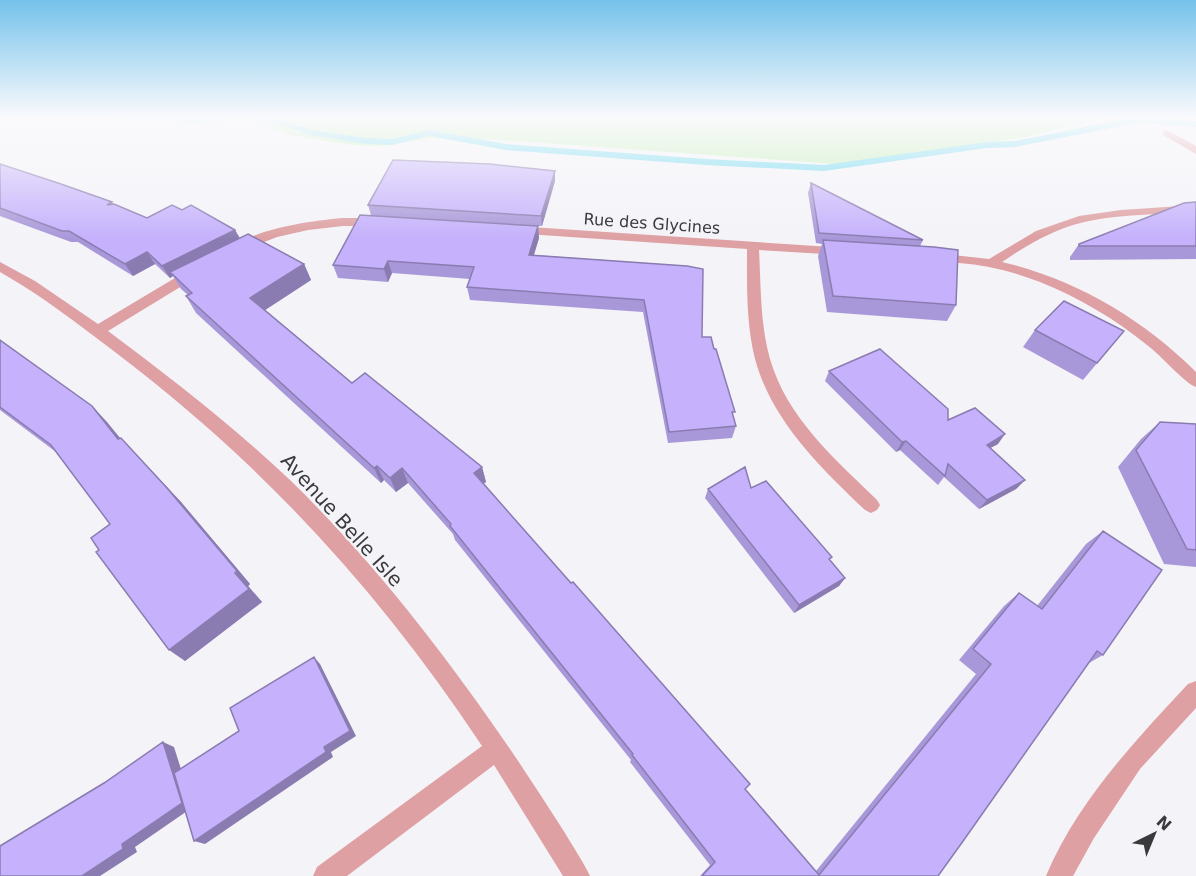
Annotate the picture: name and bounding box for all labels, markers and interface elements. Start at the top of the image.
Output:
street label: Rue des Glycines [583,209,721,238]
street label: Avenue Belle Isle [276,449,408,591]
north arrow [1124,804,1184,864]
text: N [1153,812,1175,835]

